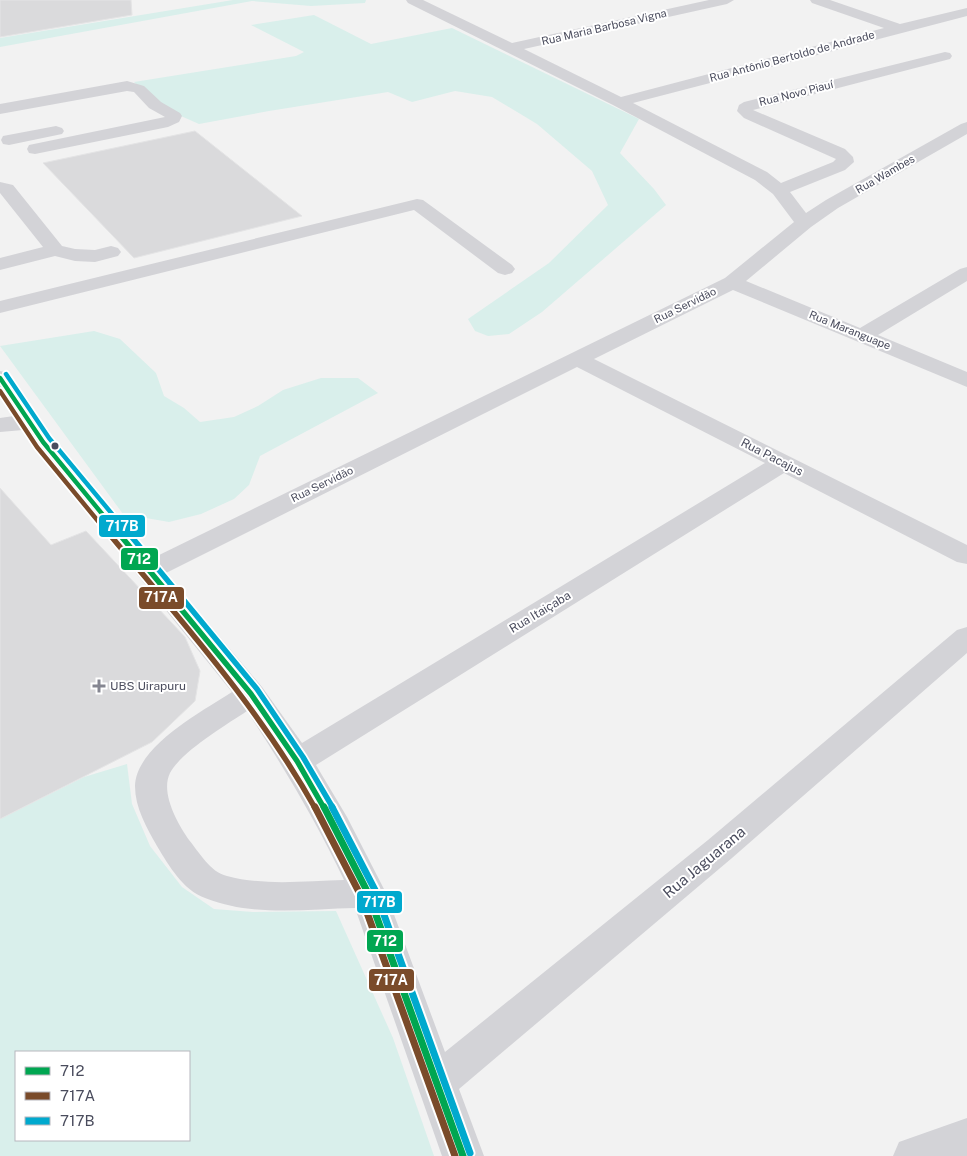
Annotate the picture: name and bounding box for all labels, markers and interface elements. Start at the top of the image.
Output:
street label: Rua Maria Barbosa Vigna [540,7,668,47]
street label: Rua Antônio Bertoldo de Andrade [708,28,876,84]
street label: Rua Novo Piauí [758,78,835,108]
street label: Rua Wambes [853,152,917,196]
street label: Rua Servidão [652,285,718,325]
street label: Rua Maranguape [808,308,892,352]
street label: Rua Pacajus [739,435,805,479]
unlabelled marker [50,441,60,451]
street label: Rua Servidão [289,464,355,504]
line badge: 717B [98,514,146,538]
text: 717B [105,518,139,534]
line badge: 712 [120,547,159,571]
text: 712 [127,551,151,567]
line badge: 717A [138,586,185,610]
street label: Rua Itaiçaba [507,588,573,636]
text: 717A [144,589,178,605]
marker: UBS Uirapuru [92,679,106,693]
place label: UBS Uirapuru [110,679,186,693]
street label: Rua Jaguarana [660,823,748,901]
line badge: 717B [356,890,403,914]
text: 717B [362,894,396,910]
line badge: 712 [366,929,404,953]
text: 712 [373,933,397,949]
line badge: 717A [368,968,415,992]
text: 717A [374,972,408,988]
legend [15,1051,190,1141]
text: 712 [60,1062,84,1079]
text: 717A [60,1087,95,1104]
text: 717B [60,1112,94,1129]

